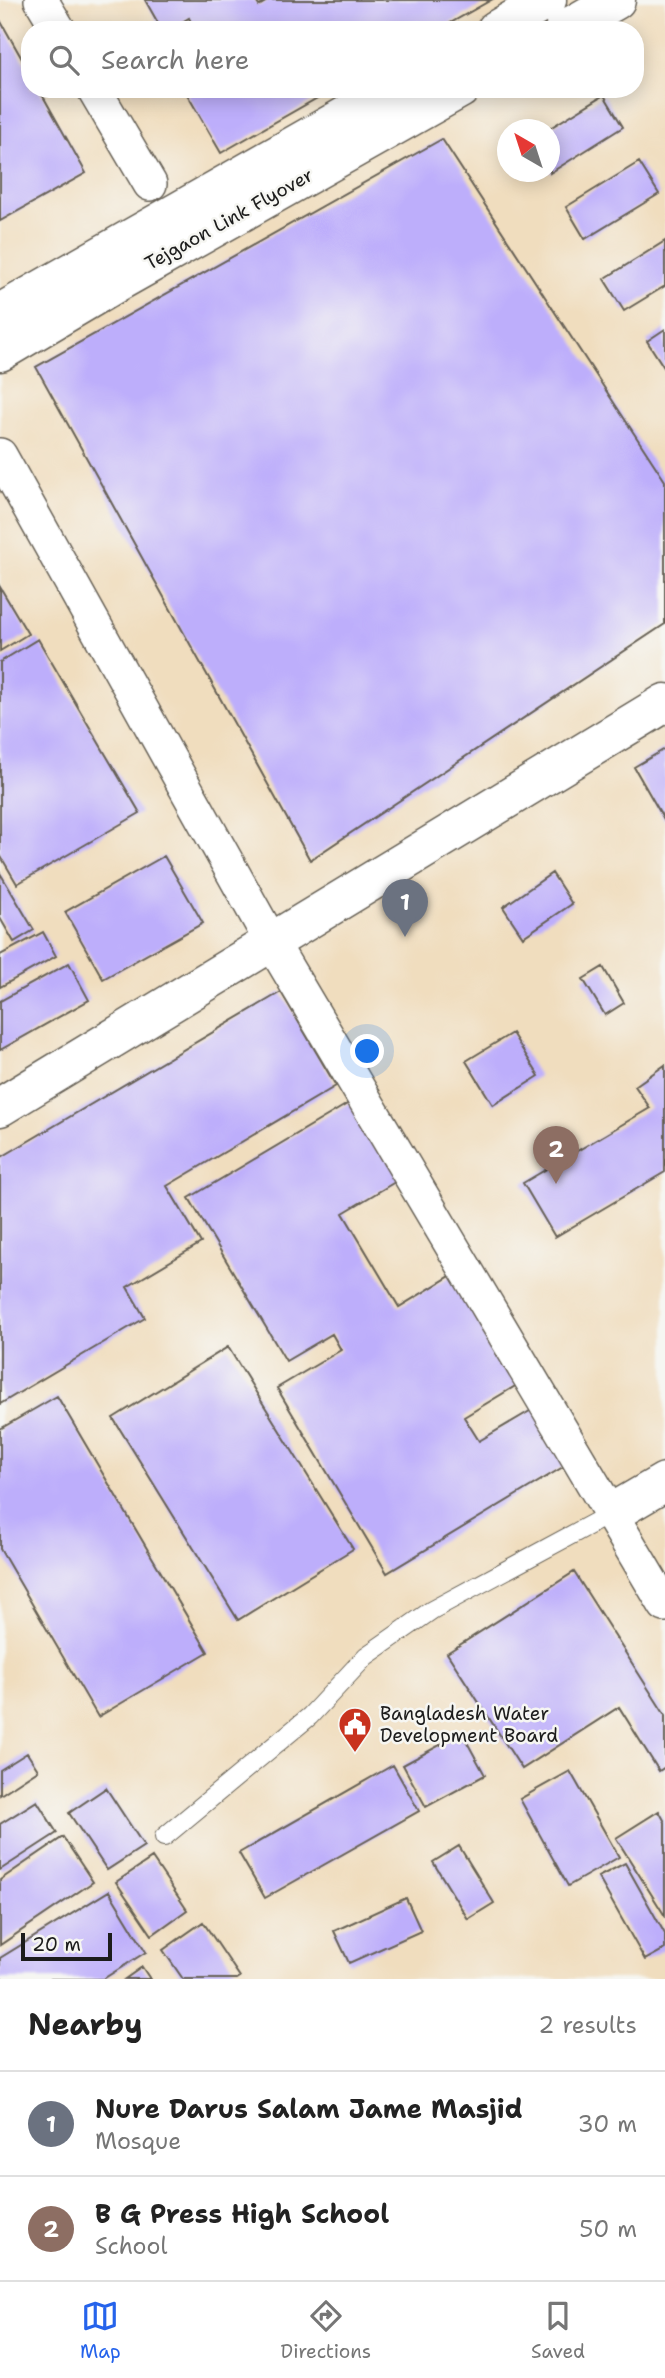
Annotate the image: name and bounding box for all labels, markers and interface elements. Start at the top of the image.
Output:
search box [21,21,644,98]
icon: search [45,41,83,79]
text: Search here [101,42,250,77]
north arrow [497,119,560,182]
street label: Tejgaon Link Flyover [140,162,318,276]
pin: 1 [382,879,428,937]
your location [350,1034,384,1068]
pin: 2 [533,1126,579,1184]
place label: Bangladesh Water Development Board [380,1701,558,1748]
public building icon: Bangladesh Water Development Board [336,1705,374,1754]
scale bar [21,1930,112,1962]
text: 20 m [32,1932,81,1957]
text: Nearby [28,2004,143,2045]
text: 2 results [538,2010,637,2040]
text: Nure Darus Salam Jame Masjid [95,2091,523,2126]
text: 1 [46,2109,56,2139]
text: 30 m [578,2109,637,2139]
text: Mosque [95,2126,181,2156]
text: B G Press High School [95,2196,389,2231]
text: 2 [43,2214,59,2244]
text: 50 m [579,2214,637,2244]
text: School [95,2231,167,2261]
tab: Map [80,2297,121,2364]
tab: Directions [281,2297,371,2364]
tab: Saved [531,2297,585,2364]

